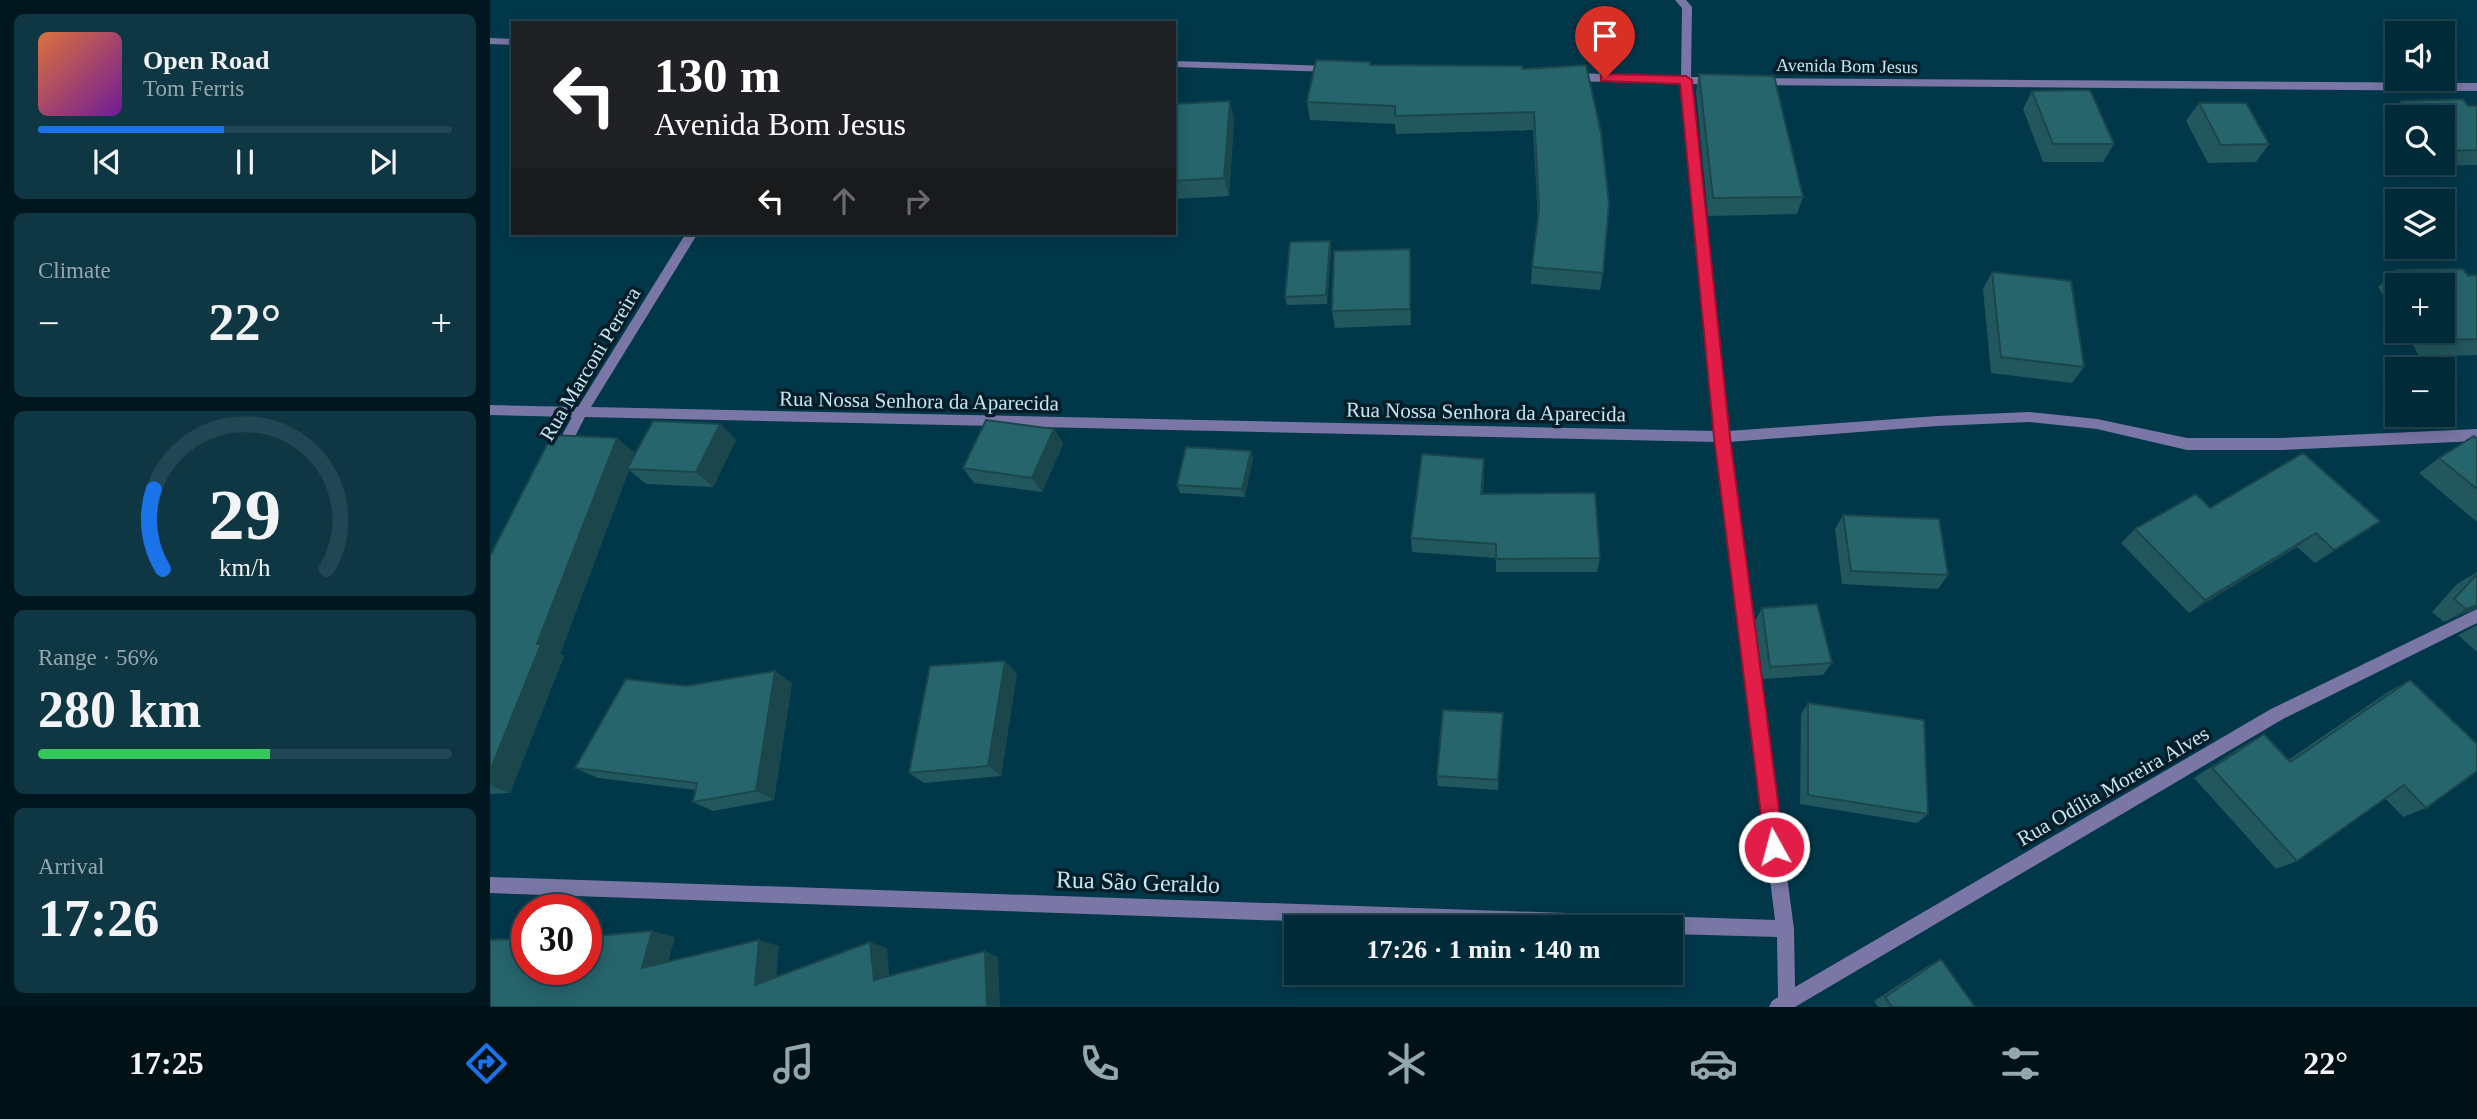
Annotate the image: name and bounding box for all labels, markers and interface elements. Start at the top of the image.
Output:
pin [1575,6,1635,78]
icon: arrive [1586,17,1624,55]
map controls [2385,21,2455,427]
button: sound [2385,21,2455,91]
text: Open Road [143,46,269,75]
text: 130 m [654,48,781,103]
icon: left [539,49,630,140]
street label: Avenida Bom Jesus [1776,55,1918,77]
text: Tom Ferris [143,76,244,101]
button: search [2385,105,2455,175]
text: Avenida Bom Jesus [654,106,906,142]
icon: previous [88,143,126,181]
icon: pause [226,143,264,181]
icon: next [364,143,402,181]
icon: left [752,182,790,220]
icon: ahead [825,182,863,220]
icon: right [898,182,936,220]
button: layers [2385,189,2455,259]
text: Climate [38,258,111,283]
button: + [2385,273,2455,343]
street label: Rua Marconi Pereira [535,282,646,445]
text: 22° [209,294,281,351]
text: − [38,302,59,344]
text: + [431,302,452,344]
button: − [2385,357,2455,427]
street label: Rua Nossa Senhora da Aparecida [779,387,1060,415]
street label: Rua Nossa Senhora da Aparecida [1346,398,1627,426]
text: 29 [209,475,281,556]
text: km/h [219,554,271,581]
text: Range · 56% [38,645,158,670]
text: 280 km [38,681,201,738]
street label: Rua Odília Moreira Alves [2013,721,2213,851]
position arrow [1737,810,1811,884]
text: Arrival [38,854,104,879]
street label: Rua São Geraldo [1056,866,1220,898]
text: 17:26 [38,890,159,947]
speed limit sign: 30 [511,894,602,985]
text: 17:26 · 1 min · 140 m [1367,935,1601,964]
icon: directions [462,1039,511,1088]
icon: music [769,1039,818,1088]
icon: phone [1075,1039,1124,1088]
icon: climate [1382,1039,1431,1088]
icon: car [1689,1039,1738,1088]
icon: filters [1996,1039,2045,1088]
text: 17:25 [129,1045,204,1081]
text: 22° [2303,1045,2348,1081]

